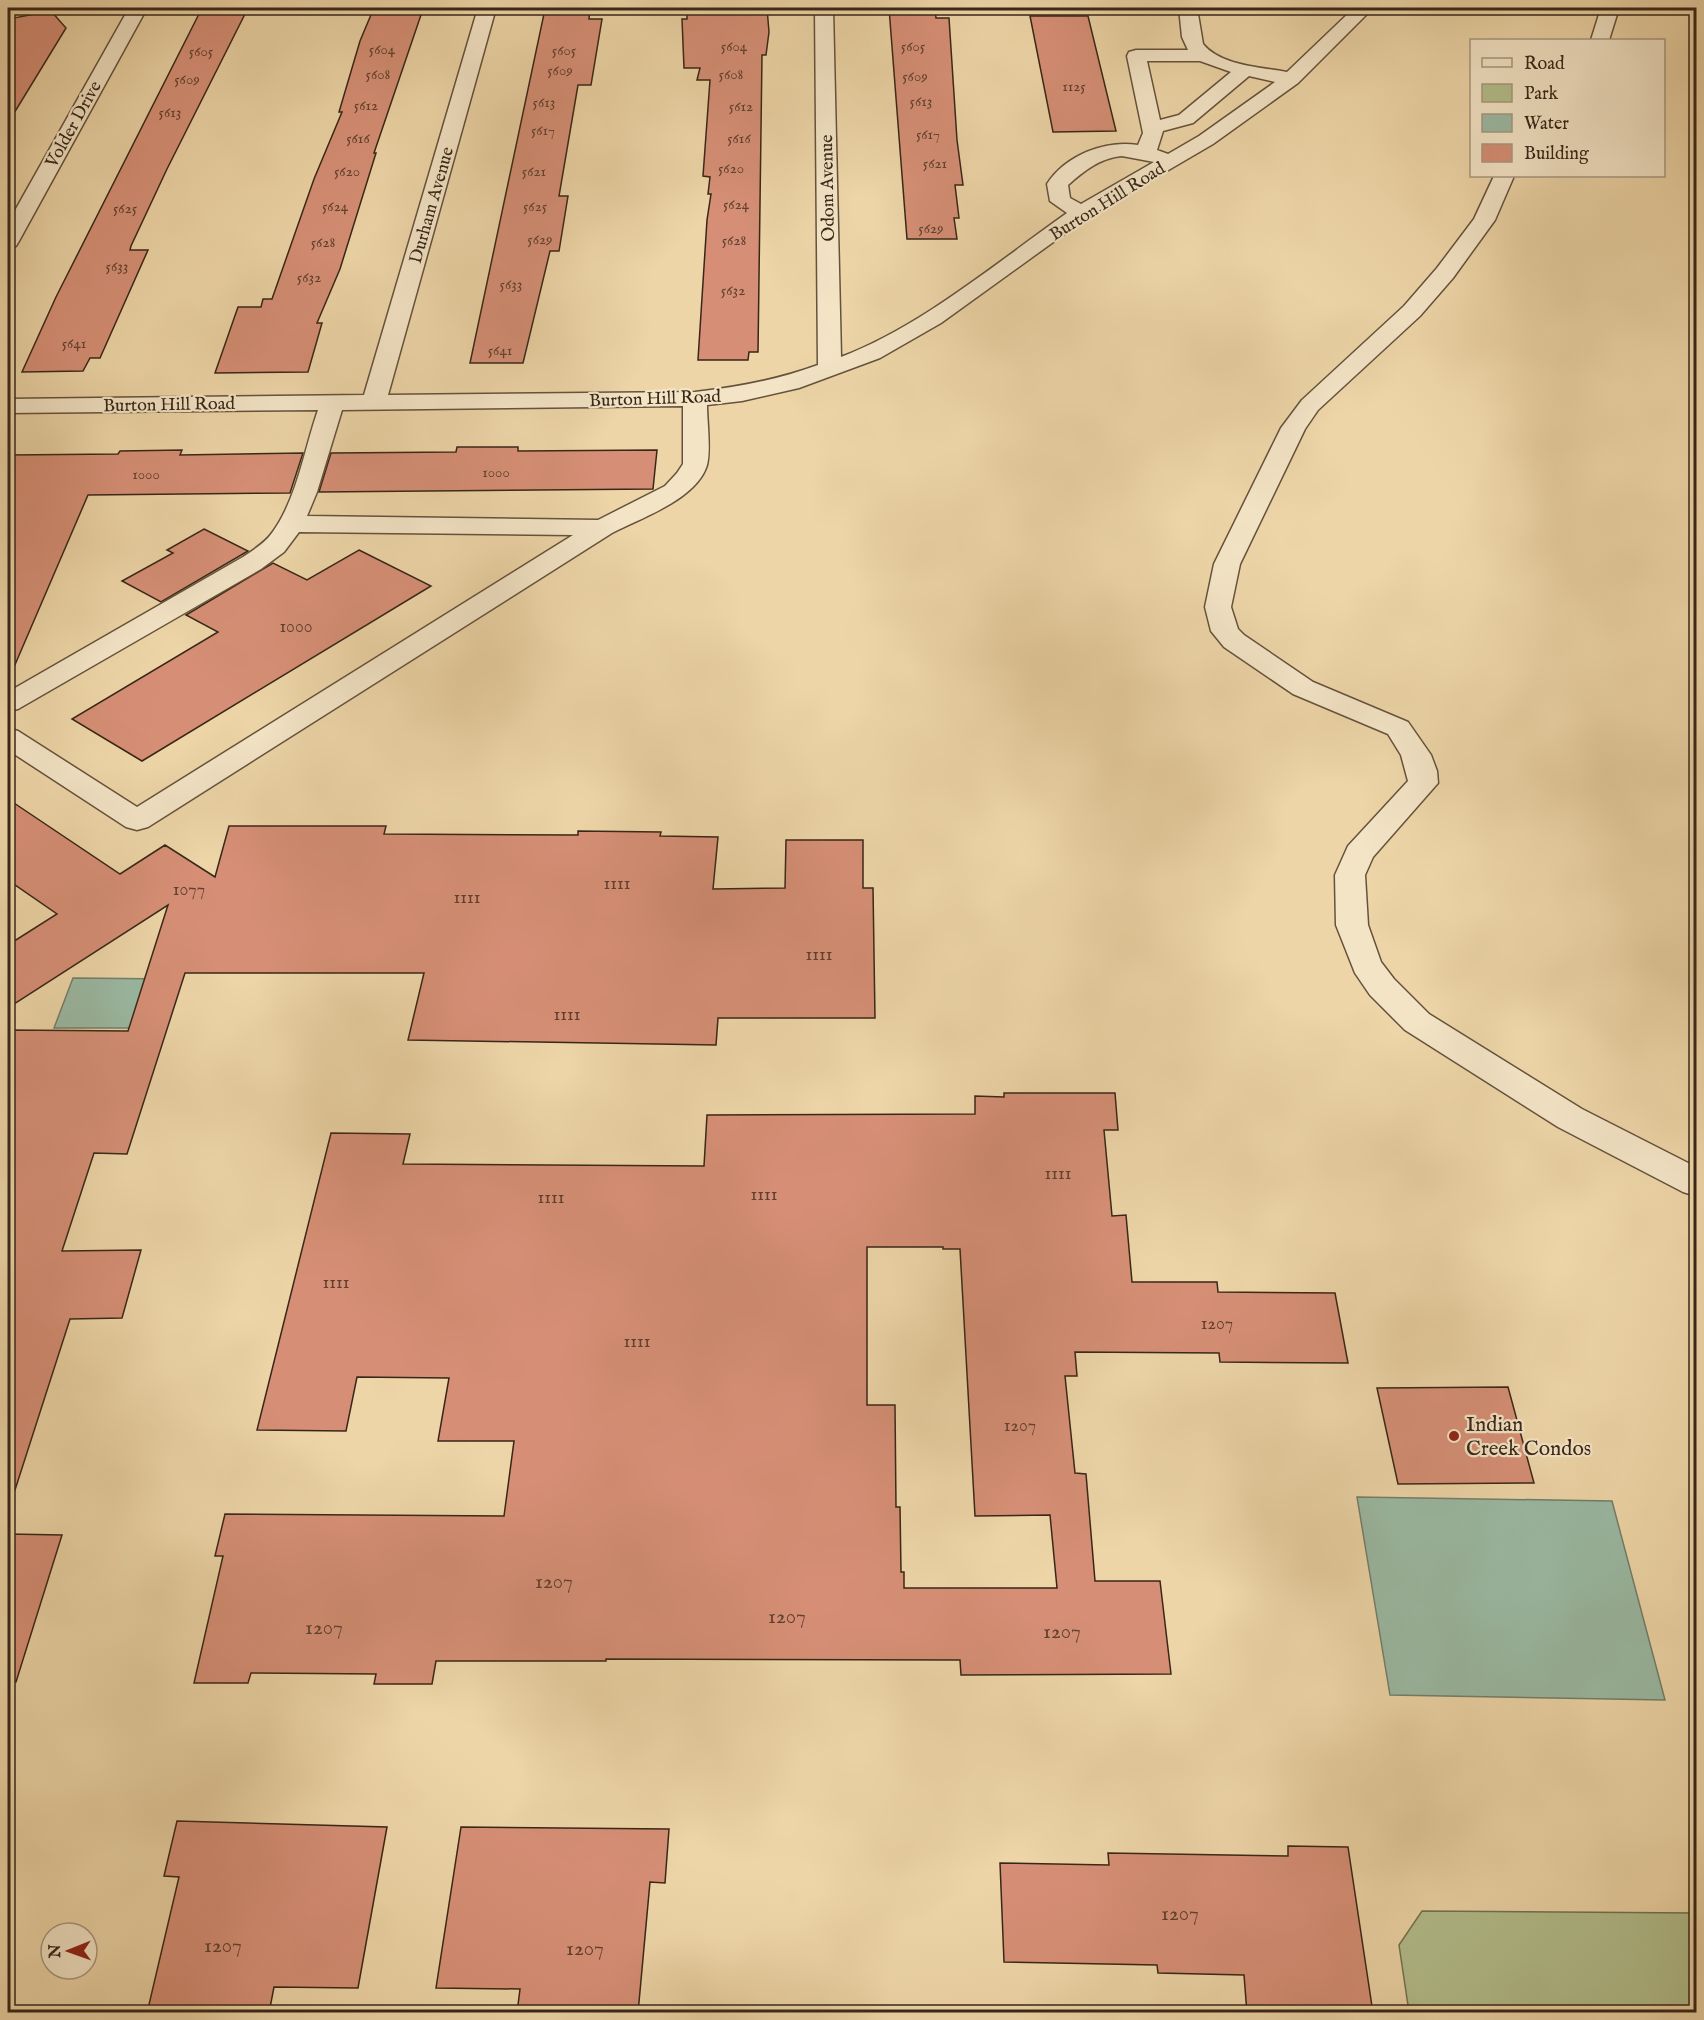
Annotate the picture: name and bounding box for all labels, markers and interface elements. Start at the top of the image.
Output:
house number: 5604 [721,37,748,56]
house number: 5605 [901,37,926,56]
legend [1470,39,1665,177]
house number: 5604 [369,40,396,59]
house number: 5605 [552,41,577,60]
house number: 5605 [189,42,214,61]
text: Road [1524,53,1565,76]
house number: 5609 [547,61,573,80]
house number: 5608 [366,65,391,84]
house number: 5608 [719,65,744,84]
house number: 5609 [902,67,928,86]
house number: 5609 [174,70,200,89]
street label: Volder Drive [41,77,108,173]
house number: 1125 [1062,77,1086,96]
text: Park [1524,83,1559,106]
house number: 5613 [910,92,932,111]
house number: 5613 [533,93,555,112]
house number: 5612 [354,96,378,115]
house number: 5612 [729,97,753,116]
house number: 5613 [159,103,181,122]
text: Water [1524,113,1569,136]
house number: 5617 [531,121,555,140]
house number: 5617 [916,125,940,144]
house number: 5616 [346,129,370,148]
house number: 5616 [727,129,751,148]
street label: Odom Avenue [816,134,841,242]
text: Building [1524,143,1589,166]
street label: Durham Avenue [405,144,460,267]
house number: 5621 [923,154,947,173]
street label: Burton Hill Road [1046,157,1170,247]
house number: 5620 [718,159,744,178]
house number: 5620 [334,162,360,181]
house number: 5621 [522,162,546,181]
house number: 5624 [723,195,750,214]
house number: 5624 [322,197,349,216]
house number: 5625 [523,197,548,216]
house number: 5625 [113,199,138,218]
house number: 5629 [918,219,944,238]
house number: 5629 [527,230,553,249]
house number: 5628 [722,231,746,250]
house number: 5628 [311,233,335,252]
house number: 5633 [106,257,128,276]
house number: 5632 [297,268,321,287]
house number: 5633 [500,275,522,294]
house number: 5632 [721,281,745,300]
house number: 5641 [62,334,86,353]
house number: 5641 [488,341,512,360]
street label: Burton Hill Road [589,386,722,413]
street label: Burton Hill Road [103,393,236,418]
house number: 1000 [482,463,510,482]
house number: 1000 [132,465,160,484]
house number: 1000 [279,616,313,639]
house number: 1111 [604,873,630,896]
house number: 1077 [173,879,205,902]
house number: 1111 [454,887,480,910]
house number: 1111 [806,944,832,967]
house number: 1111 [554,1004,580,1027]
house number: 1111 [1045,1163,1071,1186]
house number: 1111 [751,1184,777,1207]
house number: 1111 [538,1187,564,1210]
house number: 1111 [323,1272,349,1295]
house number: 1207 [1201,1313,1233,1336]
house number: 1111 [624,1331,650,1354]
place label: Indian Creek Condos [1466,1412,1591,1463]
house number: 1207 [1004,1415,1036,1438]
marker: Indian Creek Condos [1447,1429,1461,1443]
house number: 1207 [535,1569,573,1596]
house number: 1207 [768,1604,806,1631]
house number: 1207 [305,1615,343,1642]
house number: 1207 [1043,1619,1081,1646]
house number: 1207 [1161,1901,1199,1928]
north arrow [39,1921,99,1981]
house number: 1207 [204,1933,242,1960]
house number: 1207 [566,1936,604,1963]
text: N [46,1944,66,1959]

